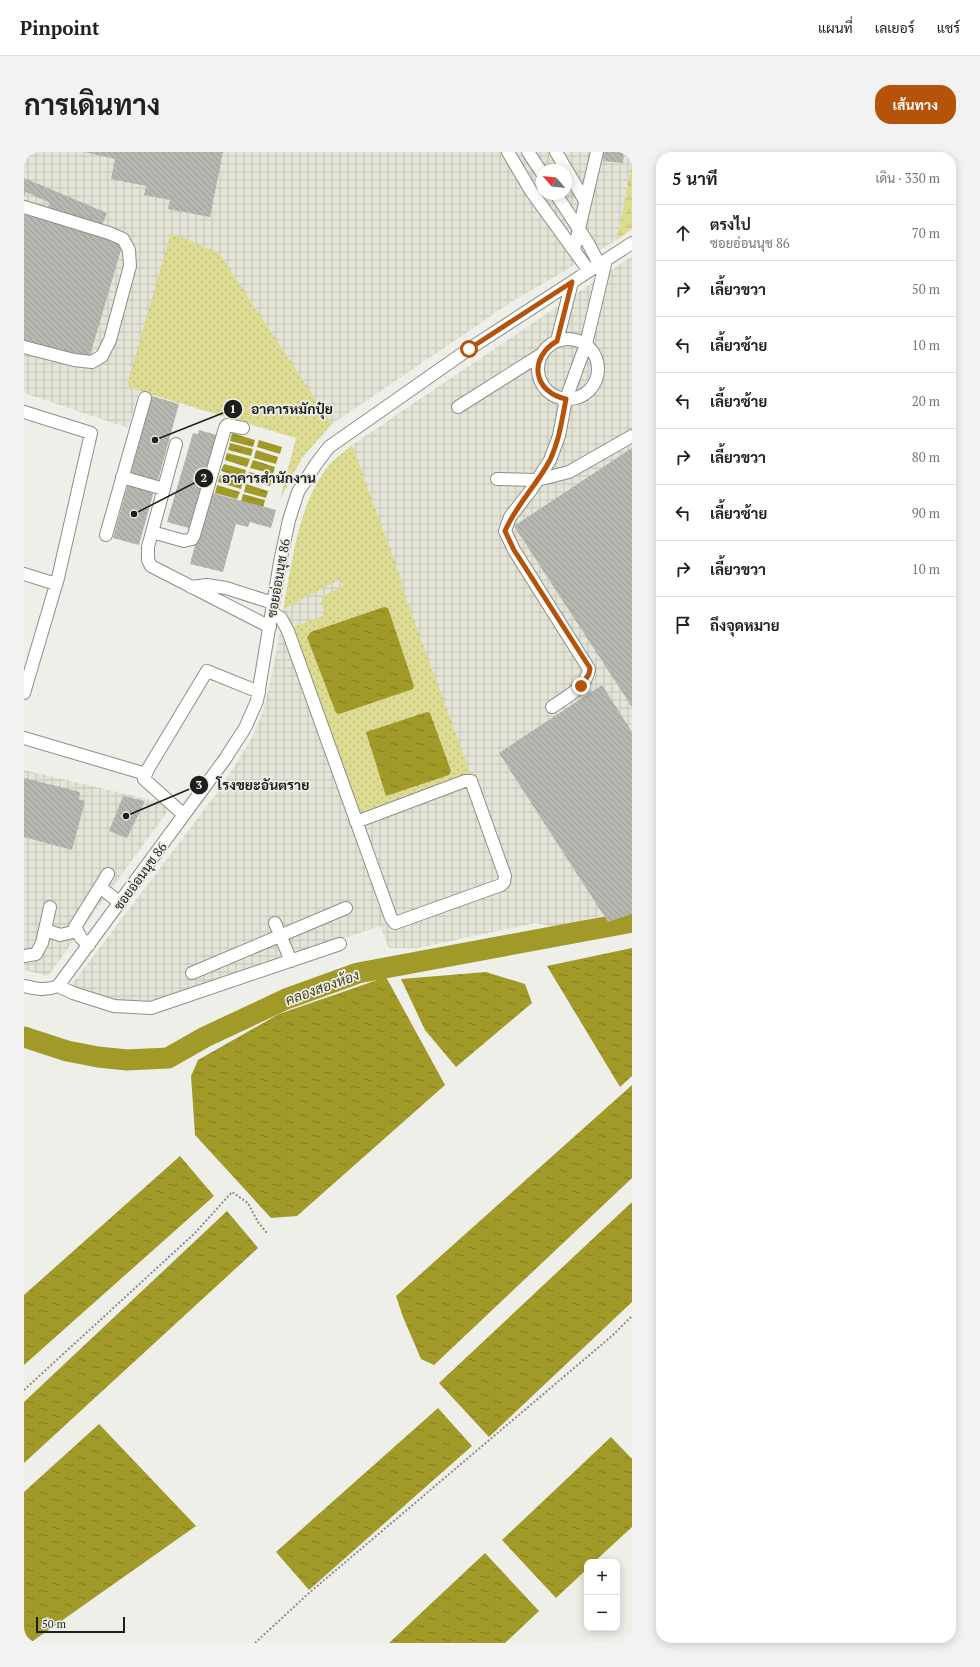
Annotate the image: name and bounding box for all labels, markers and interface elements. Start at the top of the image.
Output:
text: Pinpoint [20,15,100,40]
text: แผนที่ [818,18,853,37]
text: เลเยอร์ [875,18,915,37]
text: แชร์ [937,18,960,37]
button: เส้นทาง [875,85,956,124]
text: การเดินทาง [24,86,160,123]
north arrow [536,164,572,200]
text: 5 นาที [672,167,717,190]
text: เดิน · 330 m [875,169,940,187]
text: ตรงไป [710,214,751,234]
icon: ahead [672,222,694,244]
text: 70 m [912,224,940,242]
text: ซอยอ่อนนุช 86 [710,234,790,252]
icon: right [672,278,694,300]
text: เลี้ยวขวา [710,279,766,299]
text: 50 m [912,280,940,298]
icon: left [672,334,694,356]
text: เลี้ยวซ้าย [710,335,767,355]
text: 10 m [912,336,940,354]
route start [460,340,478,358]
icon: left [672,390,694,412]
text: เลี้ยวซ้าย [710,391,767,411]
text: 20 m [912,392,940,410]
callout: อาคารหมักปุ๋ย [223,396,341,422]
text: อาคารหมักปุ๋ย [251,399,333,420]
text: 1 [230,401,236,416]
icon: right [672,446,694,468]
text: เลี้ยวขวา [710,447,766,467]
text: 80 m [912,448,940,466]
callout: อาคารสำนักงาน [194,465,325,491]
text: อาคารสำนักงาน [222,468,316,487]
text: 2 [201,470,208,485]
icon: left [672,502,694,524]
text: เลี้ยวซ้าย [710,503,767,523]
text: 90 m [912,504,940,522]
street label: ซอยอ่อนนุช 86 [262,537,295,619]
icon: right [672,558,694,580]
text: เลี้ยวขวา [710,559,766,579]
text: 10 m [912,560,940,578]
icon: arrive [672,614,694,636]
text: ถึงจุดหมาย [710,615,780,635]
route end [572,677,590,695]
callout: โรงขยะอันตราย [189,772,317,798]
text: โรงขยะอันตราย [216,775,309,794]
text: 3 [196,777,203,792]
street label: ซอยอ่อนนุช 86 [109,838,172,914]
water label: คลองสองห้อง [282,965,362,1009]
map controls [584,1559,620,1631]
button: + [584,1559,620,1595]
button: − [584,1595,620,1631]
scale bar [36,1615,125,1634]
text: 50 m [42,1617,66,1631]

